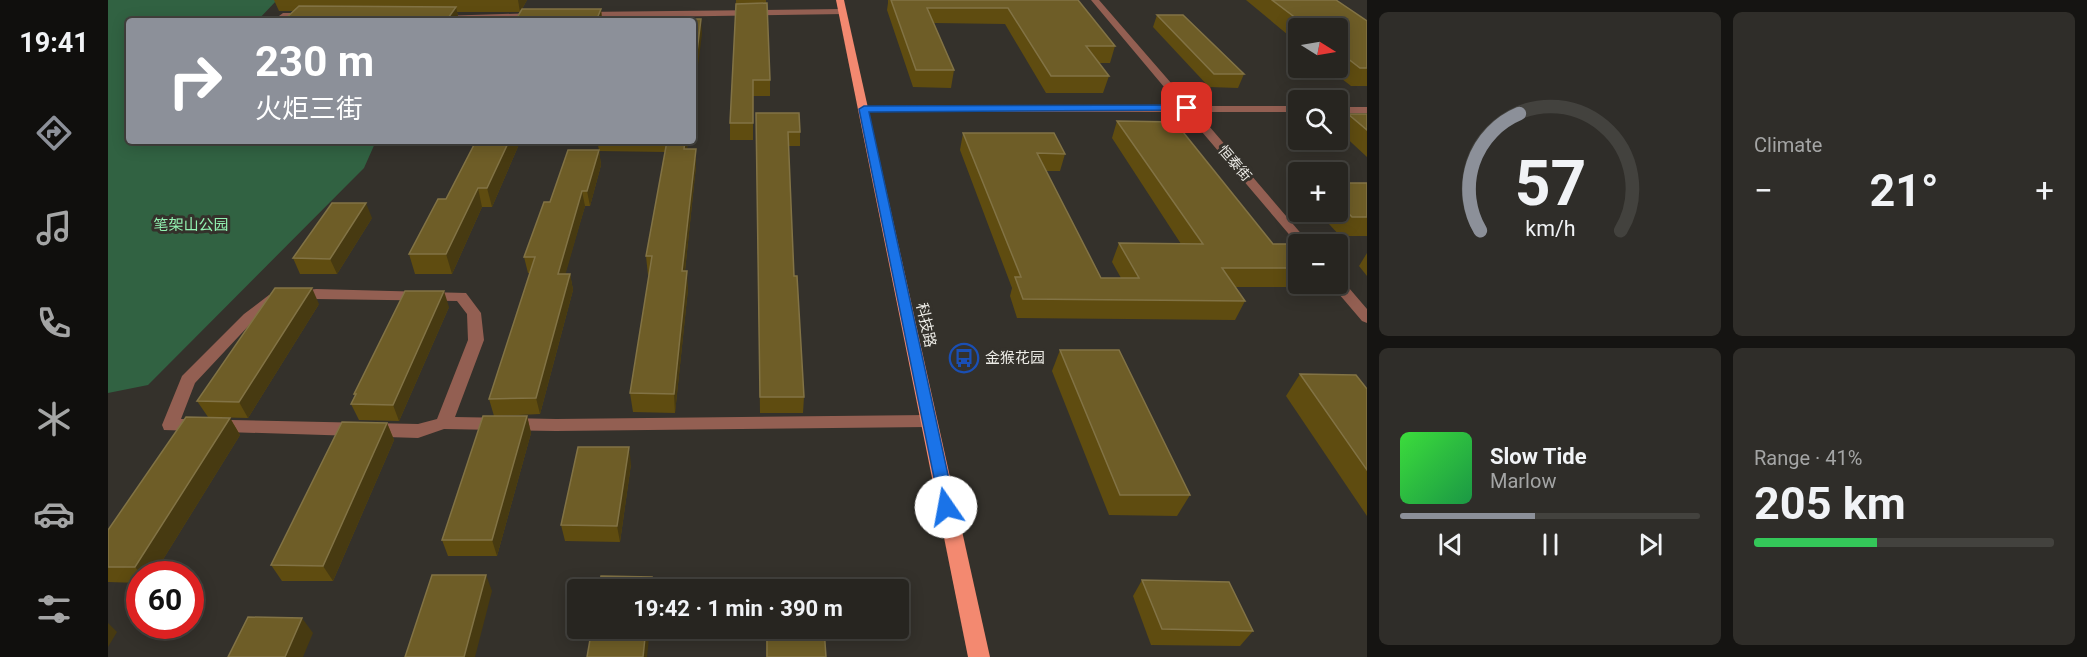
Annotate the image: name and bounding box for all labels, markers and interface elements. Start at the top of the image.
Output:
north arrow [1288,18,1348,78]
map controls [1288,18,1348,294]
text: 19:41 [19,27,89,59]
text: 230 m [255,37,374,86]
icon: right [156,42,234,120]
pin [1161,82,1212,133]
button: search [1288,90,1348,150]
icon: arrive [1170,91,1203,124]
text: 火炬三街 [255,93,363,125]
icon: directions [33,112,75,154]
text: Climate [1754,133,1822,157]
street label: 恒泰街 [1215,142,1255,184]
text: 57 [1514,147,1586,220]
button: + [1288,162,1348,222]
text: 21° [1869,164,1939,217]
text: − [1754,171,1773,210]
text: + [2035,171,2054,210]
icon: music [33,207,75,249]
park label: 笔架山公园 [153,216,229,234]
text: km/h [1525,216,1575,241]
button: − [1288,234,1348,294]
street label: 科技路 [913,301,939,349]
icon: phone [33,302,75,344]
bus stop icon: 金猴花园 [948,342,980,374]
place label: 金猴花园 [985,349,1045,367]
icon: climate [33,398,75,440]
text: Slow Tide [1490,444,1587,469]
text: Range · 41% [1754,446,1862,470]
text: Marlow [1490,469,1556,493]
position arrow [914,475,978,539]
text: 205 km [1754,477,1906,530]
icon: car [33,493,75,535]
icon: previous [1434,528,1467,561]
icon: pause [1534,528,1567,561]
icon: next [1634,528,1667,561]
speed limit sign: 60 [126,561,204,639]
icon: filters [33,588,75,630]
text: 19:42 · 1 min · 390 m [633,596,843,621]

